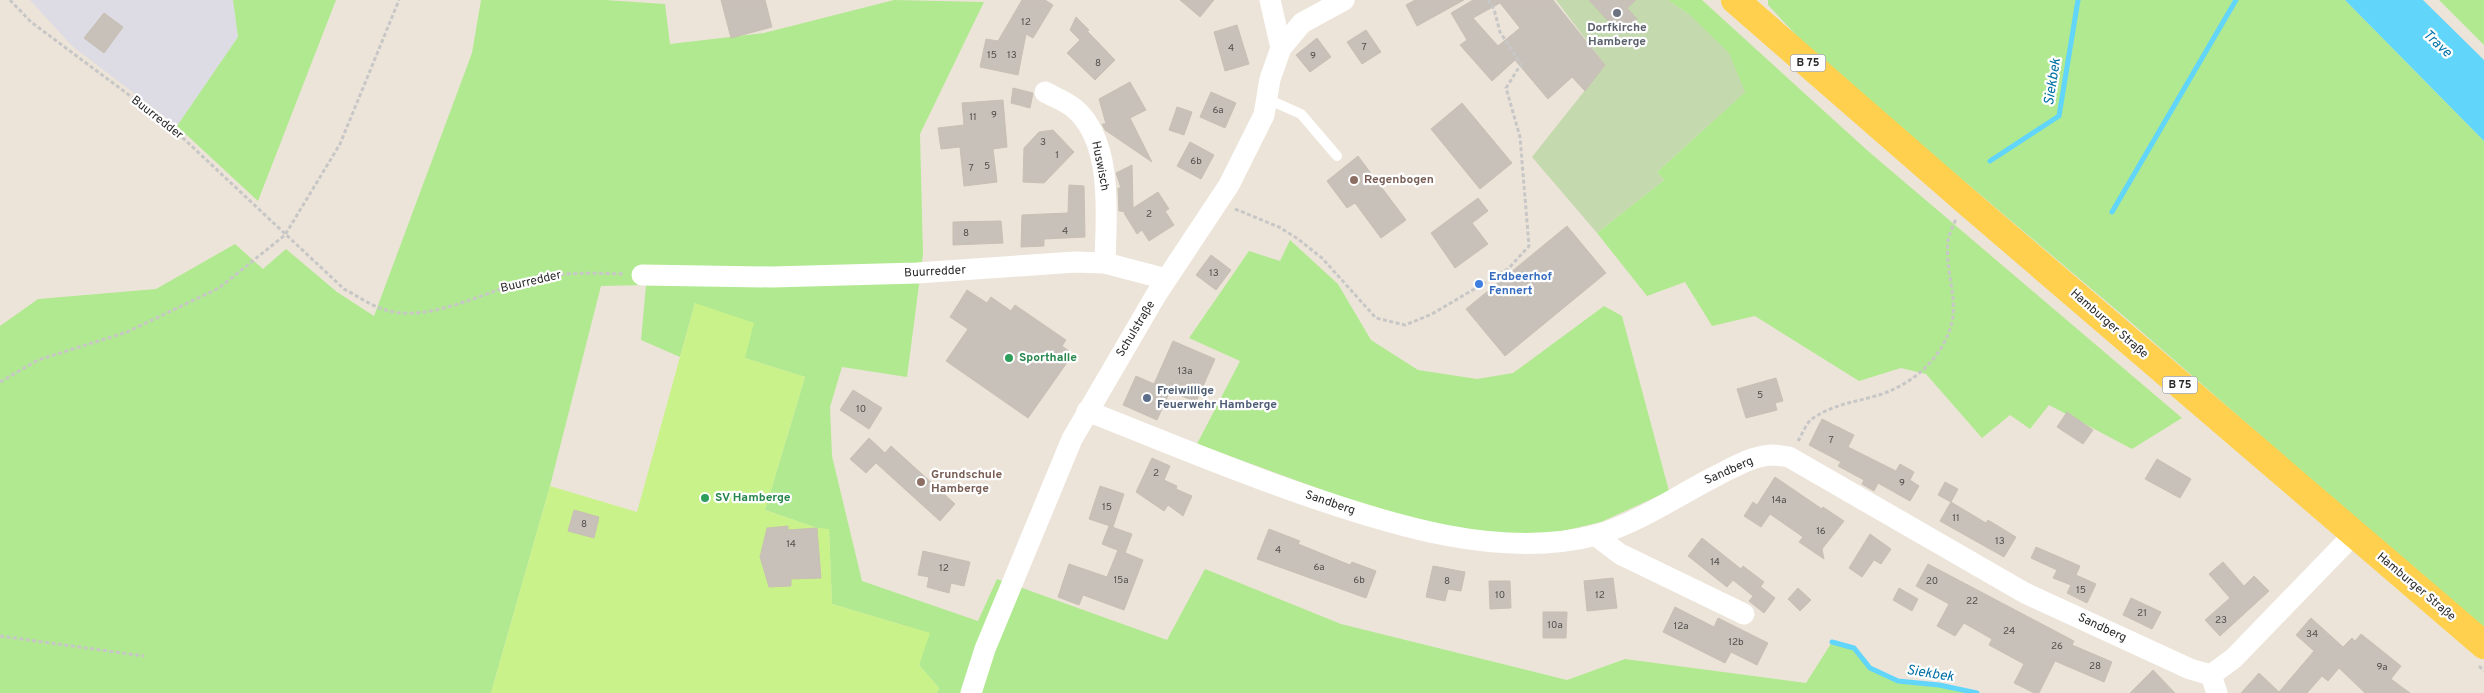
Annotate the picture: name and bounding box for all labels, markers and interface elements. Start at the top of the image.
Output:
marker: Dorfkirche Hamberge [1611,7,1623,19]
house number: 12 [1021,16,1031,29]
place label: Dorfkirche Hamberge [1587,20,1647,50]
water label: Trave [2419,27,2455,62]
house number: 7 [1361,41,1367,54]
house number: 4 [1228,42,1234,55]
house number: 15 [987,49,997,62]
house number: 13 [1007,49,1017,62]
house number: 9 [1310,50,1316,63]
road number: B 75 [1790,54,1826,72]
water label: Siekbek [2041,56,2065,107]
house number: 8 [1095,57,1101,70]
street label: Buurredder [128,93,187,144]
house number: 6a [1212,104,1224,117]
house number: 9 [991,109,997,122]
house number: 11 [969,111,977,124]
house number: 3 [1040,136,1046,149]
street label: Huswisch [1087,140,1113,192]
house number: 1 [1055,149,1059,162]
house number: 6b [1190,155,1202,168]
house number: 5 [984,160,990,173]
house number: 7 [968,162,974,175]
place label: Regenbogen [1364,172,1434,188]
marker: Regenbogen [1348,174,1360,186]
house number: 2 [1146,208,1152,221]
house number: 4 [1062,225,1068,238]
house number: 8 [963,227,969,240]
street label: Buurredder [904,262,967,282]
street label: Buurredder [499,267,563,297]
house number: 13 [1209,267,1219,280]
place label: Erdbeerhof Fennert [1489,269,1552,299]
marker: Erdbeerhof Fennert [1473,278,1485,290]
street label: Hamburger Straße [2067,286,2151,362]
street label: Schulstraße [1113,298,1159,360]
place label: Sporthalle [1019,350,1077,366]
marker: Sporthalle [1003,352,1015,364]
house number: 13a [1177,365,1193,378]
road number: B 75 [2162,376,2198,394]
place label: Freiwillige Feuerwehr Hamberge [1157,383,1277,413]
house number: 5 [1757,389,1763,402]
marker: Freiwillige Feuerwehr Hamberge [1141,392,1153,404]
house number: 10 [856,403,866,416]
house number: 7 [1828,434,1834,447]
street label: Sandberg [1702,453,1756,489]
place label: Grundschule Hamberge [931,467,1002,497]
house number: 2 [1153,467,1159,480]
marker: Grundschule Hamberge [915,476,927,488]
house number: 9 [1899,477,1905,490]
street label: Sandberg [1303,487,1357,519]
place label: SV Hamberge [715,490,791,506]
marker: SV Hamberge [699,492,711,504]
house number: 14a [1771,494,1787,507]
house number: 15 [1102,501,1112,514]
house number: 11 [1952,512,1960,525]
house number: 8 [581,518,587,531]
house number: 16 [1816,525,1826,538]
house number: 13 [1995,535,2005,548]
house number: 14 [786,538,796,551]
house number: 4 [1275,544,1281,557]
street label: Hamburger Straße [2373,549,2459,625]
house number: 14 [1710,556,1720,569]
house number: 6a [1313,561,1325,574]
house number: 12 [939,562,949,575]
house number: 15a [1113,574,1129,587]
house number: 6b [1353,574,1365,587]
house number: 8 [1444,575,1450,588]
house number: 20 [1926,575,1938,588]
house number: 15 [2076,584,2086,597]
house number: 10 [1495,589,1505,602]
house number: 12 [1595,589,1605,602]
house number: 22 [1966,595,1978,608]
house number: 21 [2137,607,2147,620]
street label: Sandberg [2075,610,2129,646]
house number: 23 [2215,614,2227,627]
house number: 10a [1547,619,1563,632]
house number: 12a [1673,620,1689,633]
house number: 24 [2003,625,2015,638]
house number: 34 [2306,628,2318,641]
house number: 12b [1728,636,1744,649]
house number: 26 [2051,640,2063,653]
house number: 28 [2089,660,2101,673]
house number: 9a [2376,661,2388,674]
water label: Siekbek [1905,662,1956,686]

